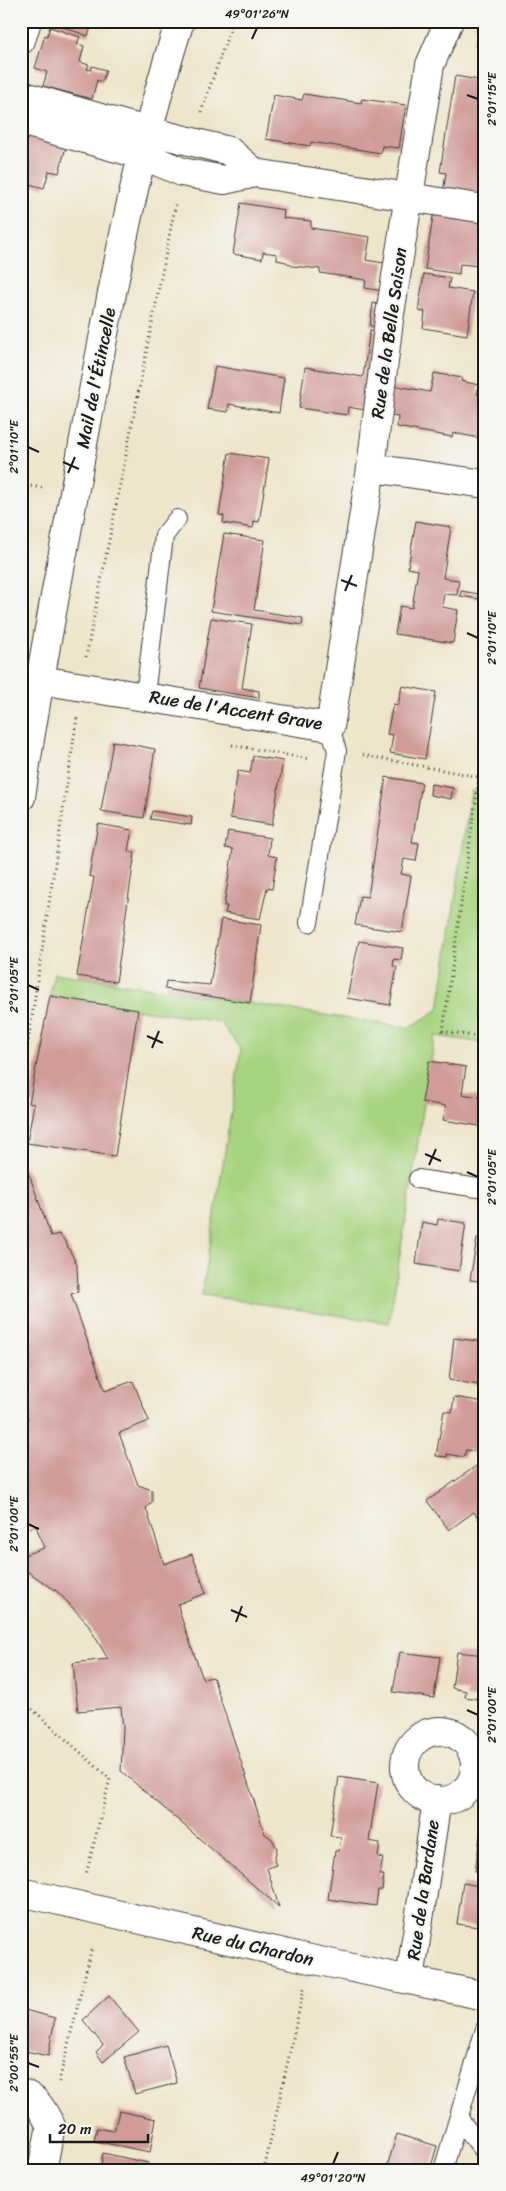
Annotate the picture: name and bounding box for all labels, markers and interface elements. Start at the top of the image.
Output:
text: 49°01'26"N [225,3,290,25]
text: 2°01'15"E [481,71,503,126]
street label: Rue de la Belle Saison [361,245,417,421]
street label: Mail de l'Étincelle [67,304,125,451]
text: 2°01'10"E [3,419,25,474]
text: 2°01'10"E [481,610,503,665]
street label: Rue de l'Accent Grave [147,681,325,740]
text: 2°01'05"E [3,956,25,1013]
text: 2°01'05"E [481,1148,503,1205]
text: 2°01'00"E [3,1495,25,1552]
text: 2°01'00"E [481,1686,503,1743]
street label: Rue de la Bardane [397,1818,449,1962]
street label: Rue du Chardon [189,1916,317,1976]
text: 2°00'55"E [3,2033,25,2092]
scale bar [50,2111,148,2143]
text: 20 m [58,2116,92,2142]
text: 49°01'20"N [300,2167,366,2189]

